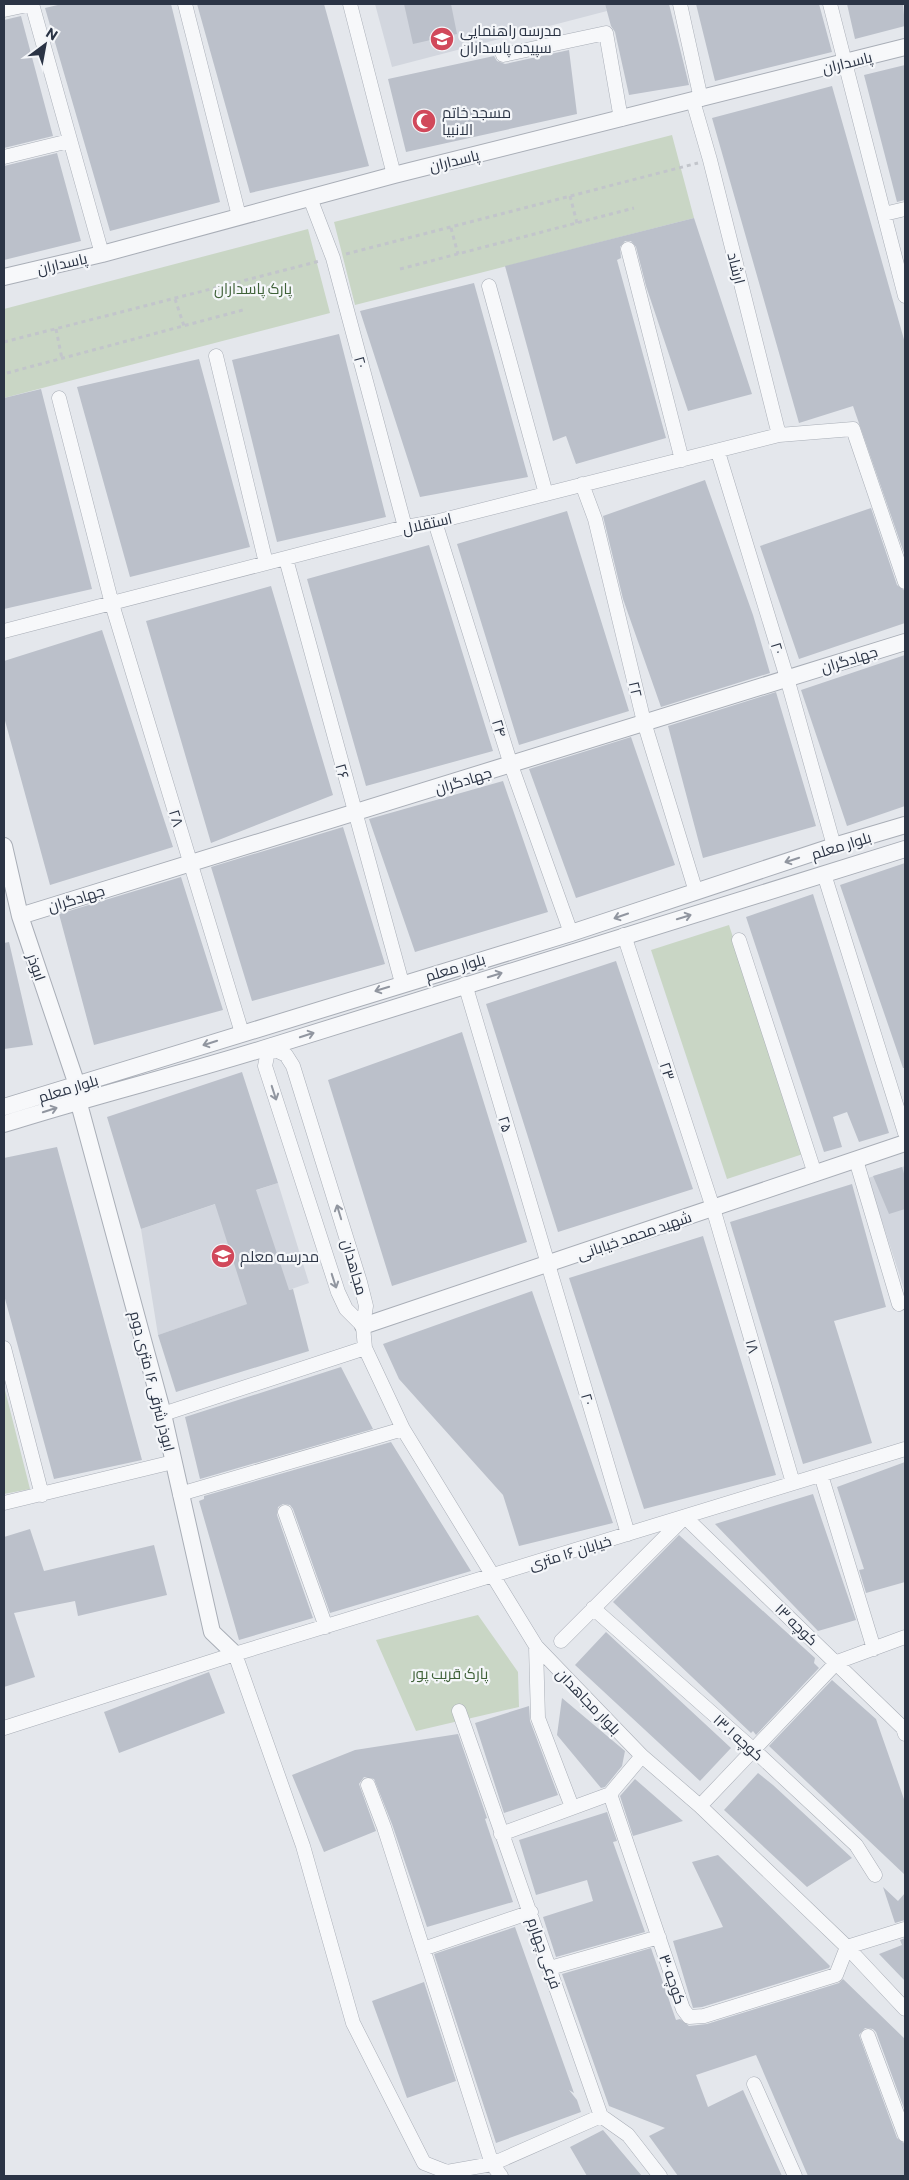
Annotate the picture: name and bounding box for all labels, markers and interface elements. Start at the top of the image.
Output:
north arrow [20,20,70,70]
place label: مدرسه راهنمایی سپیده پاسداران [460,21,562,58]
text: N [43,24,61,44]
school or university icon: مدرسه راهنمایی سپیده پاسداران [429,26,455,52]
street label: پاسداران [820,47,874,79]
place label: مسجد خاتم الانبیا [442,103,511,138]
mosque icon: مسجد خاتم الانبیا [411,108,437,134]
street label: پاسداران [427,145,481,177]
street label: پاسداران [35,249,89,279]
street label: ارشاد [723,250,750,286]
park label: پارک پاسداران [214,279,292,299]
street label: ۲۰ [351,354,371,370]
street label: استقلال [400,509,454,538]
street label: ۲۰ [768,640,788,656]
street label: جهادگران [818,642,880,678]
street label: ۲۲ [625,679,647,699]
street label: ۲۴ [489,717,511,739]
street label: ۲۶ [332,761,354,781]
street label: جهادگران [432,763,494,799]
street label: ۲۸ [166,807,188,829]
street label: بلوار معلم [809,827,874,865]
one-way arrow [784,856,800,865]
street label: جهادگران [45,881,107,917]
one-way arrow [675,911,691,921]
one-way arrow [613,912,629,921]
street label: بلوار معلم [423,949,488,987]
street label: ابوذر [23,950,50,983]
one-way arrow [487,969,503,979]
one-way arrow [374,985,390,995]
one-way arrow [299,1029,315,1039]
one-way arrow [202,1039,218,1048]
street label: ۲۳ [657,1060,679,1082]
street label: بلوار معلم [36,1070,101,1108]
one-way arrow [270,1085,279,1101]
one-way arrow [42,1104,58,1114]
street label: ۲۵ [495,1114,517,1134]
one-way arrow [333,1204,343,1220]
street label: شهید محمد خیابانی [574,1207,694,1265]
street label: مجاهدان [337,1237,372,1297]
school or university icon: مدرسه معلم [210,1243,236,1269]
place label: مدرسه معلم [240,1247,319,1267]
one-way arrow [330,1273,340,1289]
street label: ابوذر شرقی ۱۶ متری دوم [125,1309,179,1454]
street label: ۱۸ [742,1337,764,1355]
street label: ۲۰ [578,1391,598,1407]
street label: خیابان ۱۶ متری [527,1531,614,1575]
street label: کوچه ۱۳ [770,1599,822,1650]
park label: پارک قریب پور [411,1664,488,1684]
street label: بلوار مجاهدان [551,1664,625,1739]
street label: کوچه ۱۳.۱ [709,1710,768,1766]
street label: فرعی چهارم [522,1915,566,1992]
street label: کوچه ۳۰ [654,1952,690,2007]

